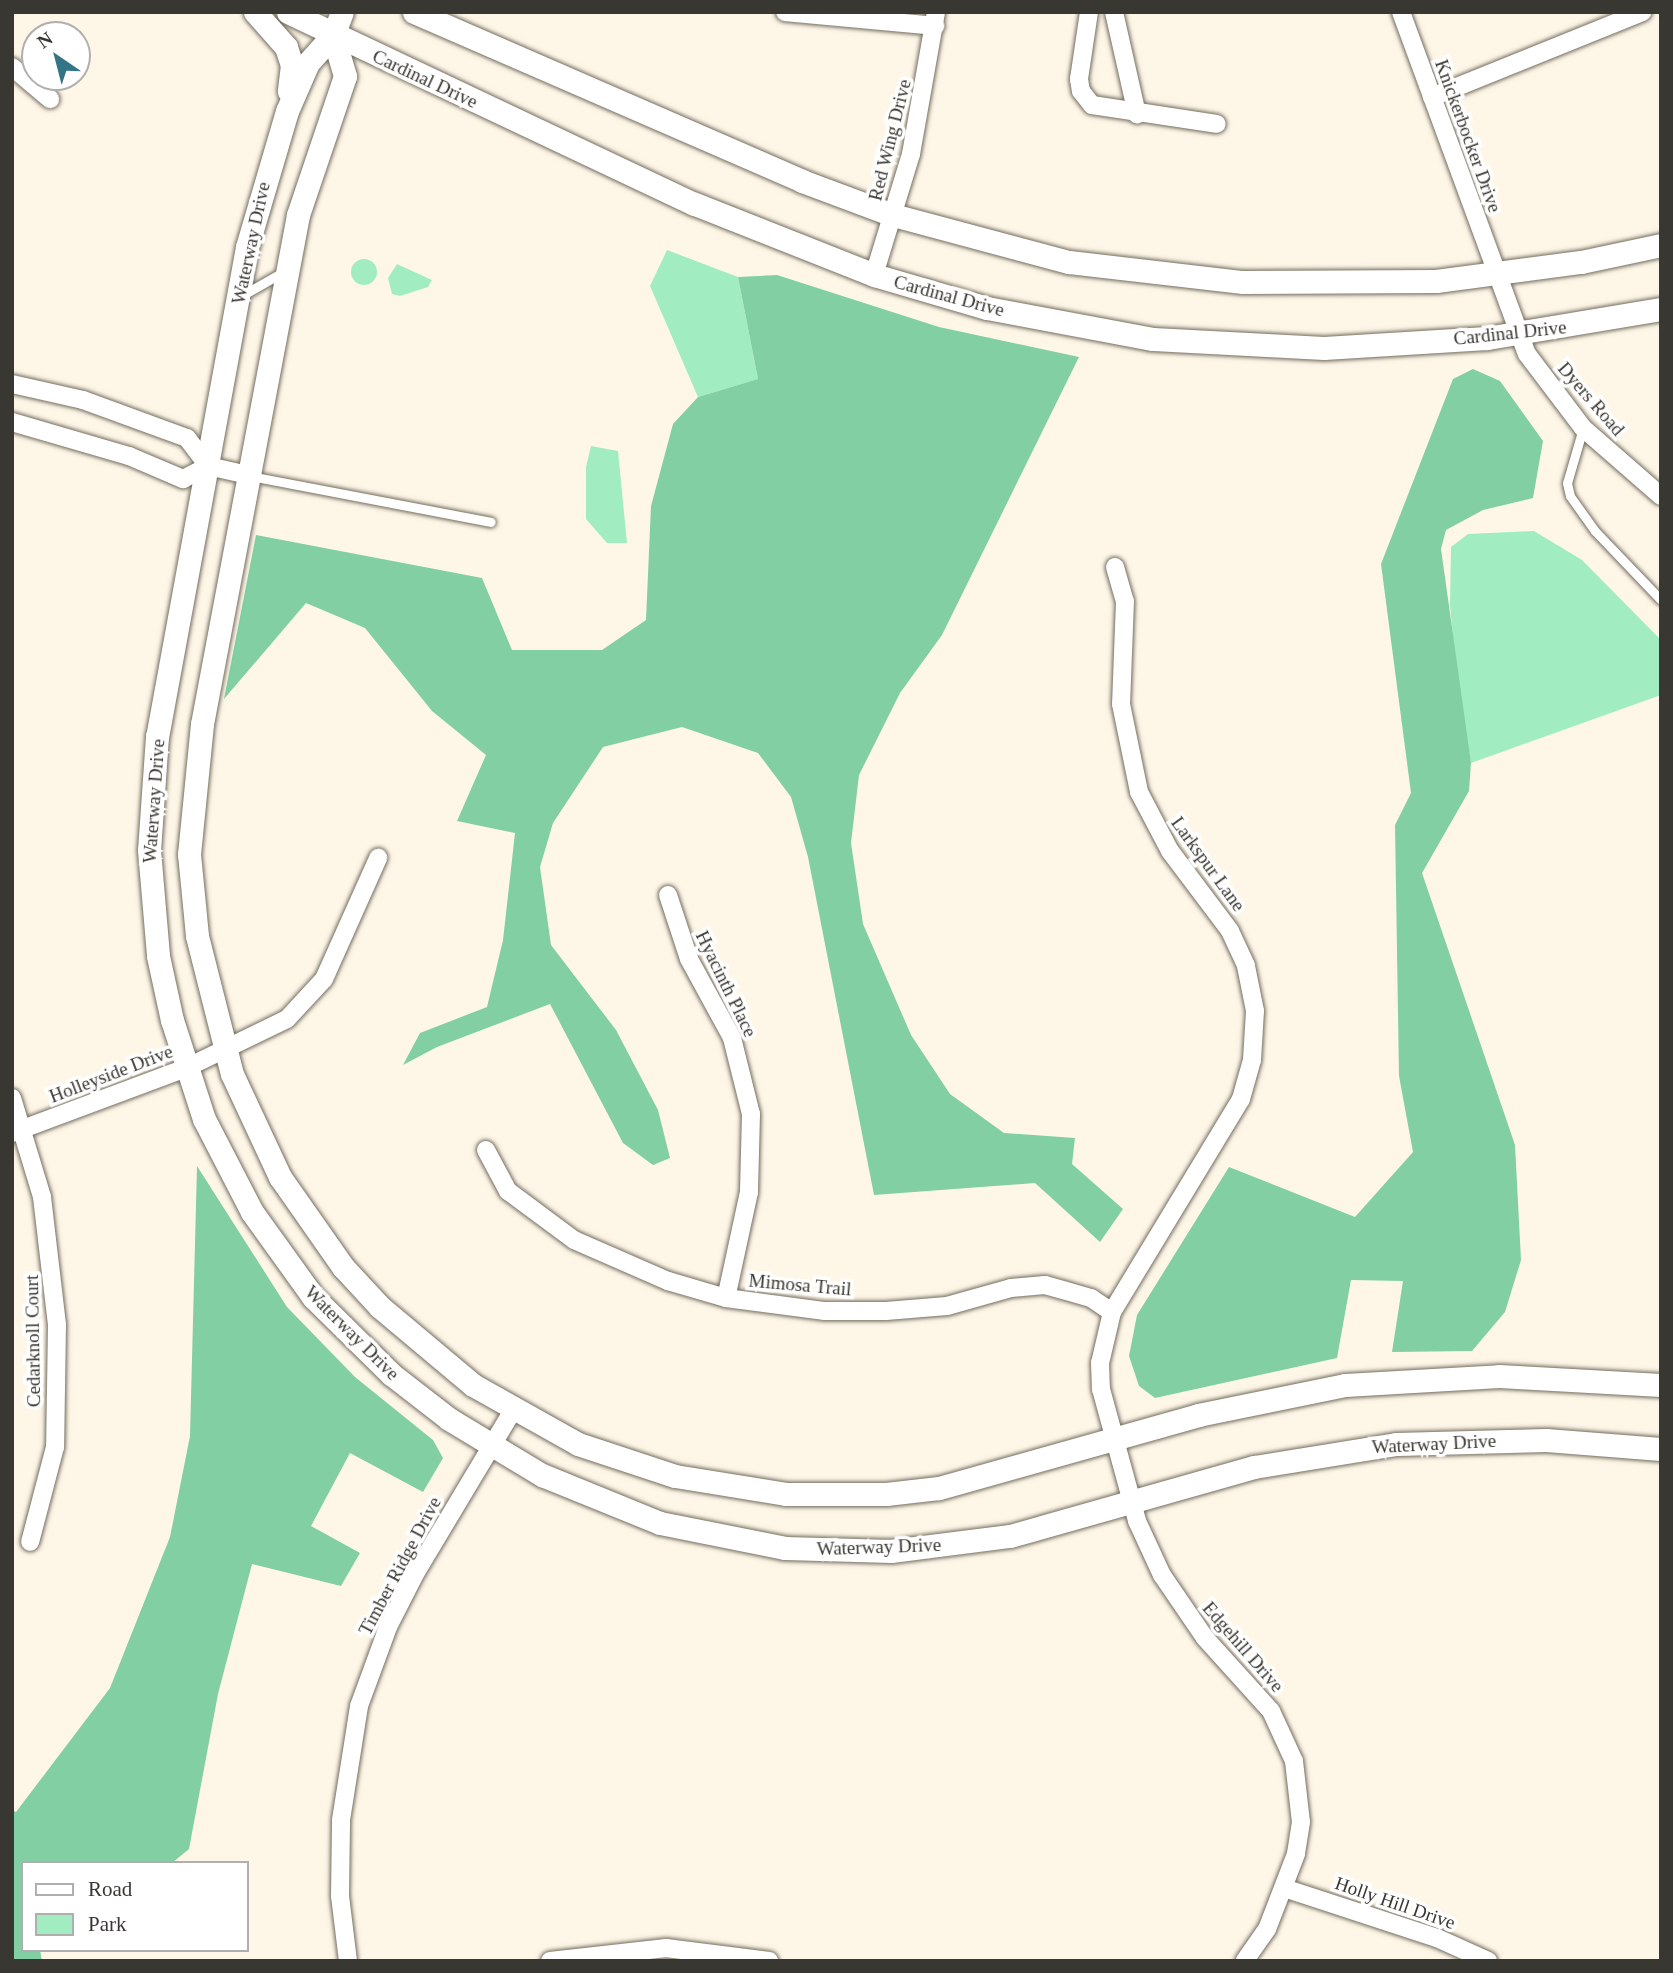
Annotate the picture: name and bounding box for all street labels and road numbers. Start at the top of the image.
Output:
street label: Cardinal Drive [369,45,481,113]
street label: Knickerbocker Drive [1430,57,1506,215]
street label: Red Wing Drive [864,77,916,203]
street label: Waterway Drive [227,180,275,306]
street label: Cardinal Drive [891,270,1007,322]
street label: Cardinal Drive [1452,316,1568,350]
street label: Dyers Road [1553,357,1629,441]
street label: Waterway Drive [138,738,170,864]
street label: Larkspur Lane [1166,812,1250,916]
street label: Hyacinth Place [690,927,762,1041]
street label: Holleyside Drive [46,1040,176,1108]
street label: Mimosa Trail [748,1269,852,1301]
street label: Cedarknoll Court [20,1275,46,1407]
street label: Waterway Drive [300,1281,404,1385]
street label: Waterway Drive [1371,1429,1497,1459]
street label: Timber Ridge Drive [354,1493,446,1639]
street label: Waterway Drive [816,1533,942,1561]
street label: Edgehill Drive [1198,1597,1288,1697]
street label: Holly Hill Drive [1332,1872,1458,1934]

